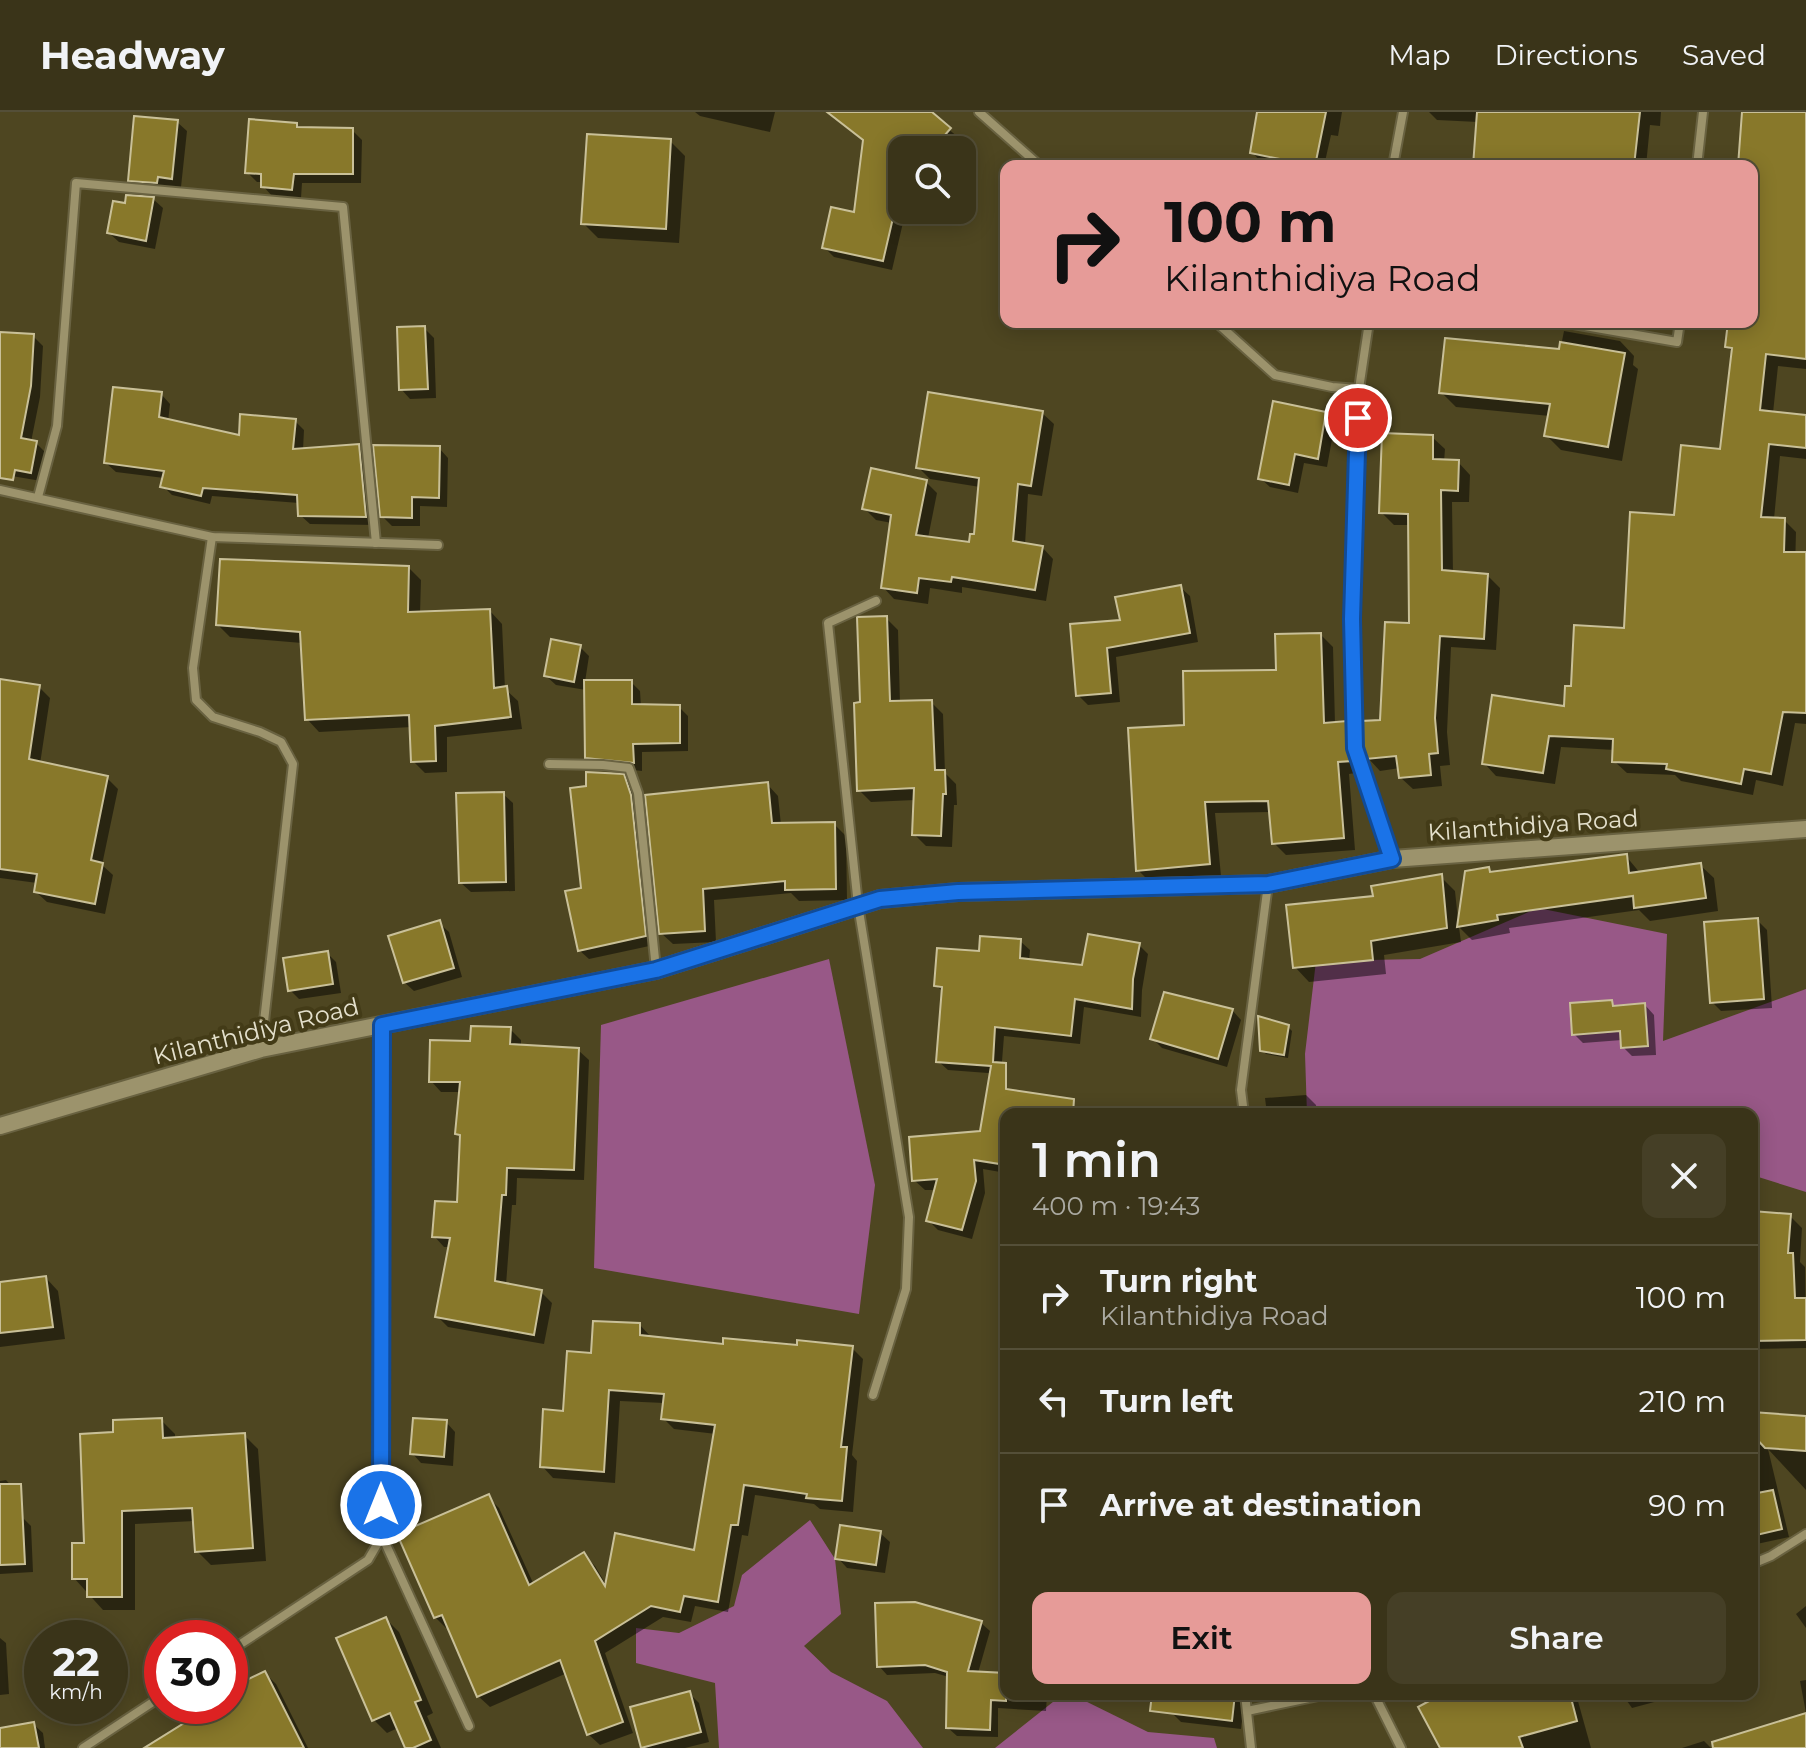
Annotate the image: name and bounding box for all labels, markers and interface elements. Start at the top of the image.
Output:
text: Headway [40,32,225,79]
text: Map [1388,38,1450,72]
text: Directions [1494,38,1638,72]
text: Saved [1682,38,1766,72]
map controls [888,136,976,224]
button: search [888,136,976,224]
text: 100 m [1164,188,1337,256]
icon: right [1032,192,1136,296]
text: Kilanthidiya Road [1164,256,1481,300]
pin [1324,384,1392,452]
icon: arrive [1336,396,1380,440]
street label: Kilanthidiya Road [1427,803,1639,847]
street label: Kilanthidiya Road [150,991,362,1071]
text: 1 min [1032,1131,1161,1189]
button: close [1642,1134,1726,1218]
text: 400 m · 19:43 [1032,1190,1200,1222]
text: Turn right [1100,1263,1257,1300]
icon: right [1032,1275,1076,1319]
text: 100 m [1636,1279,1726,1316]
text: Kilanthidiya Road [1100,1300,1329,1332]
icon: left [1032,1379,1076,1423]
text: Turn left [1100,1383,1233,1420]
text: 210 m [1639,1383,1726,1420]
position arrow [339,1463,423,1547]
icon: arrive [1032,1483,1076,1527]
text: Arrive at destination [1100,1487,1422,1524]
text: 90 m [1648,1487,1726,1524]
button: Exit [1032,1592,1371,1684]
button: Share [1387,1592,1726,1684]
speed limit sign: 30 [144,1620,248,1724]
text: 22 [52,1637,100,1686]
text: km/h [49,1680,103,1704]

